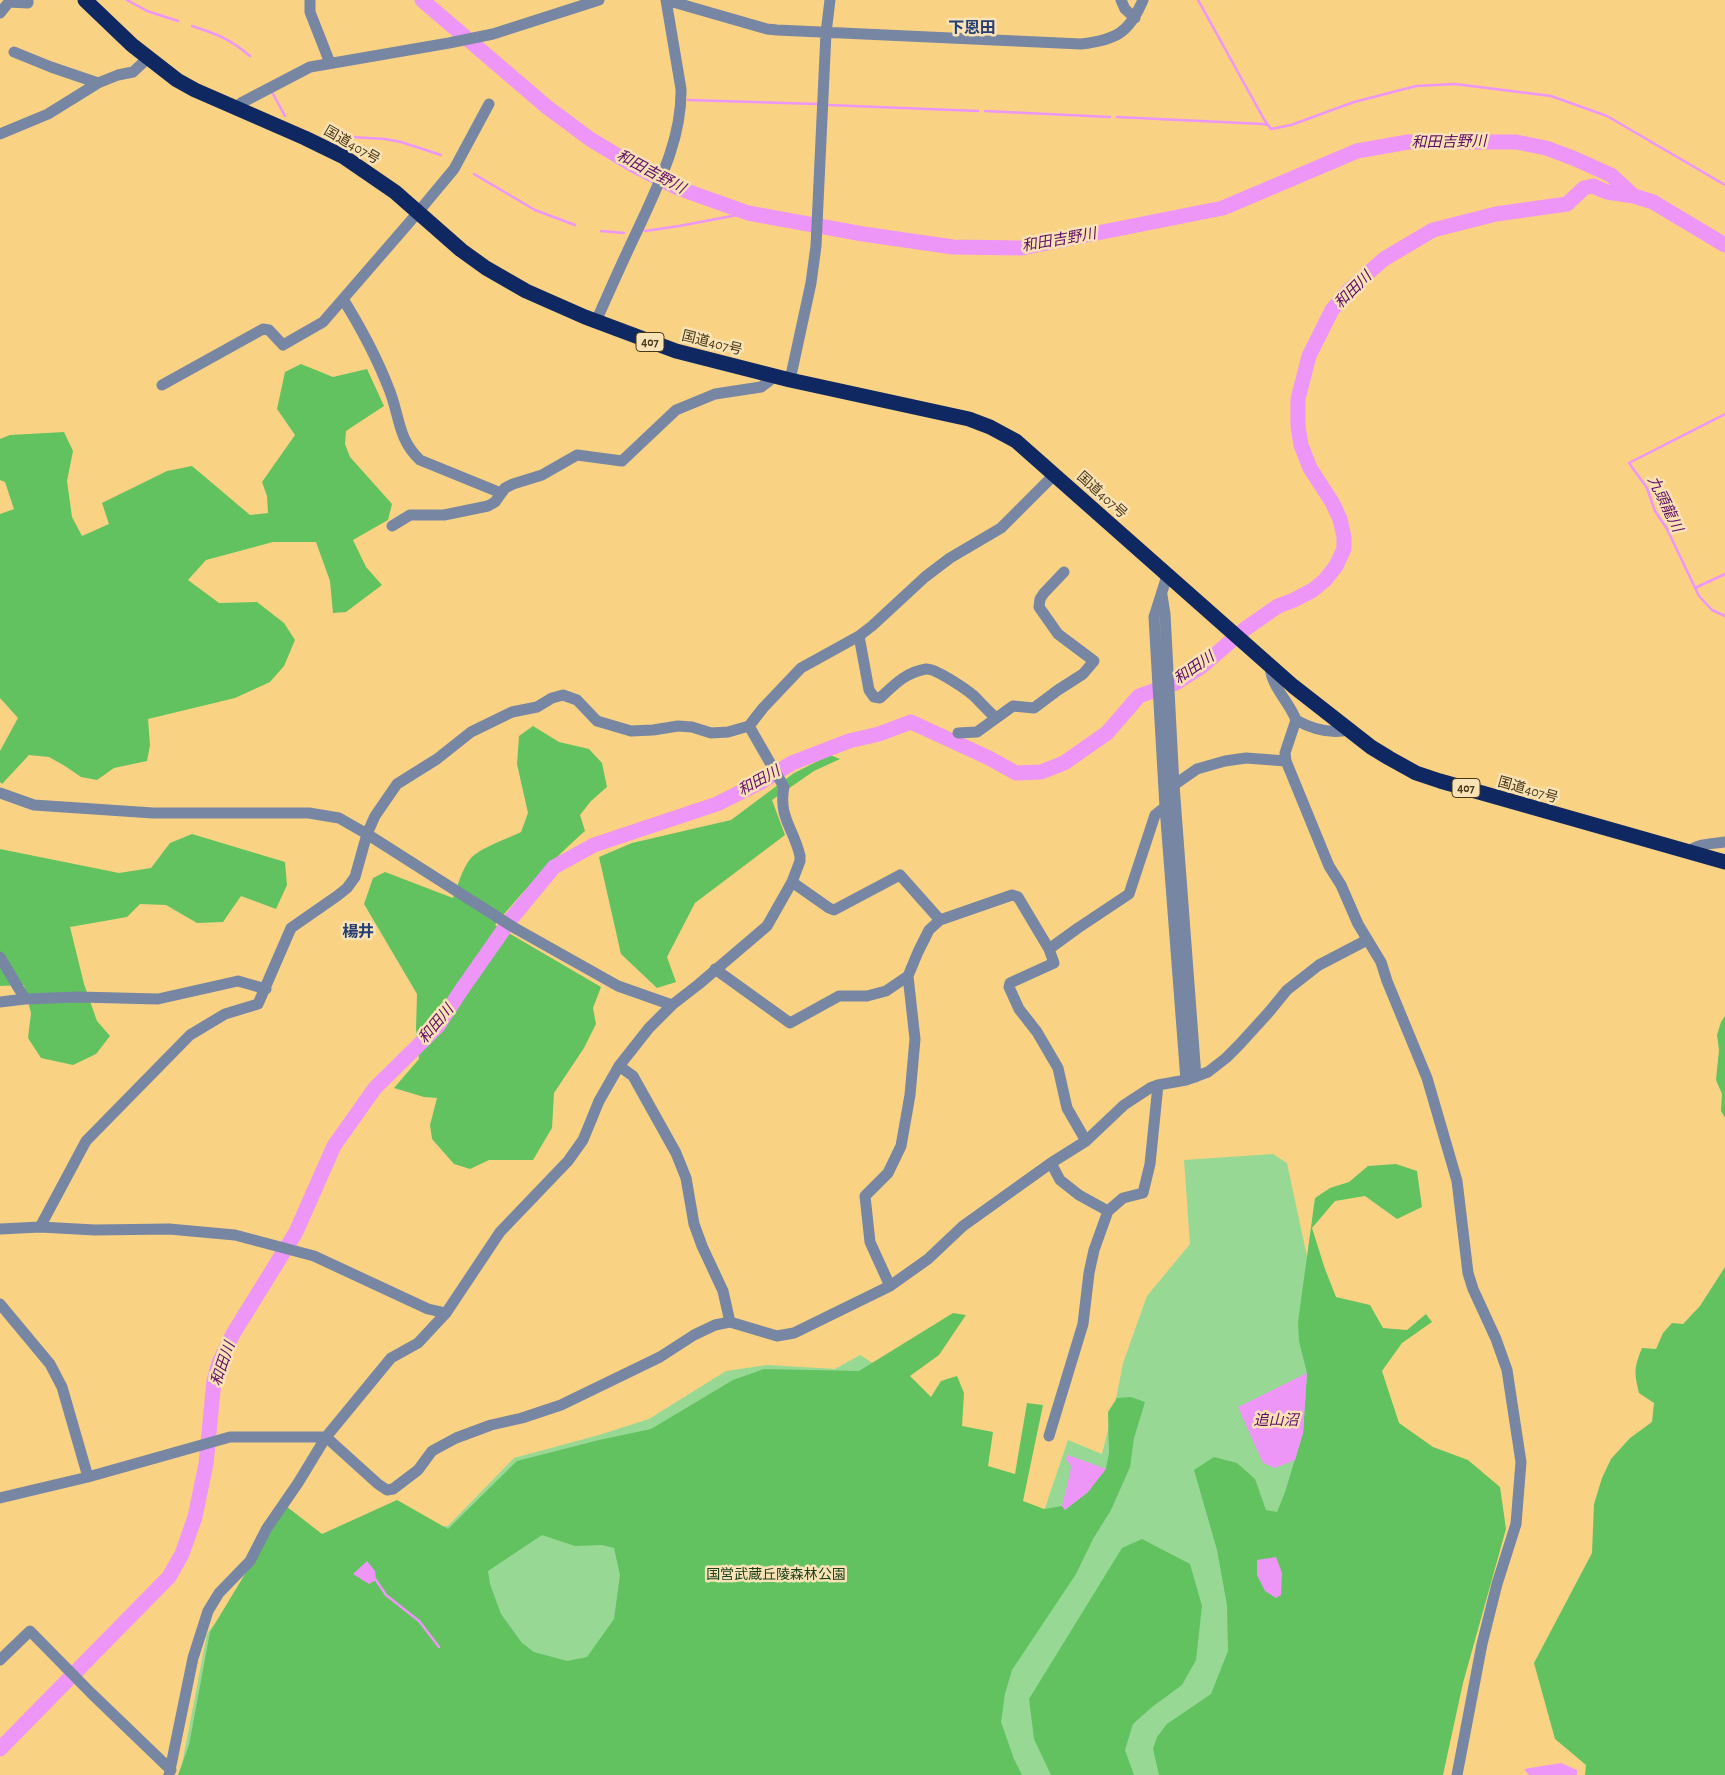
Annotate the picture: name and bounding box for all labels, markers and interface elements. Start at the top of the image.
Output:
district label: 下恩田 [948,18,996,38]
street label: 国道407号 [321,122,383,168]
water label: 和田吉野川 [1411,132,1487,152]
water label: 和田吉野川 [614,146,688,198]
water label: 和田吉野川 [1021,225,1097,255]
water label: 和田川 [1331,268,1375,312]
street label: 国道407号 [680,327,744,359]
road number: 407 [636,332,664,352]
street label: 国道407号 [1073,468,1131,522]
water label: 九頭龍川 [1644,473,1686,535]
water label: 和田川 [1170,648,1218,688]
water label: 和田川 [735,762,783,800]
street label: 国道407号 [1496,773,1560,807]
road number: 407 [1452,778,1480,798]
district label: 楊井 [342,922,374,942]
water label: 和田川 [415,1001,457,1047]
water label: 和田川 [207,1340,239,1388]
water label: 追山沼 [1254,1411,1298,1429]
park label: 国営武蔵丘陵森林公園 [706,1567,846,1583]

